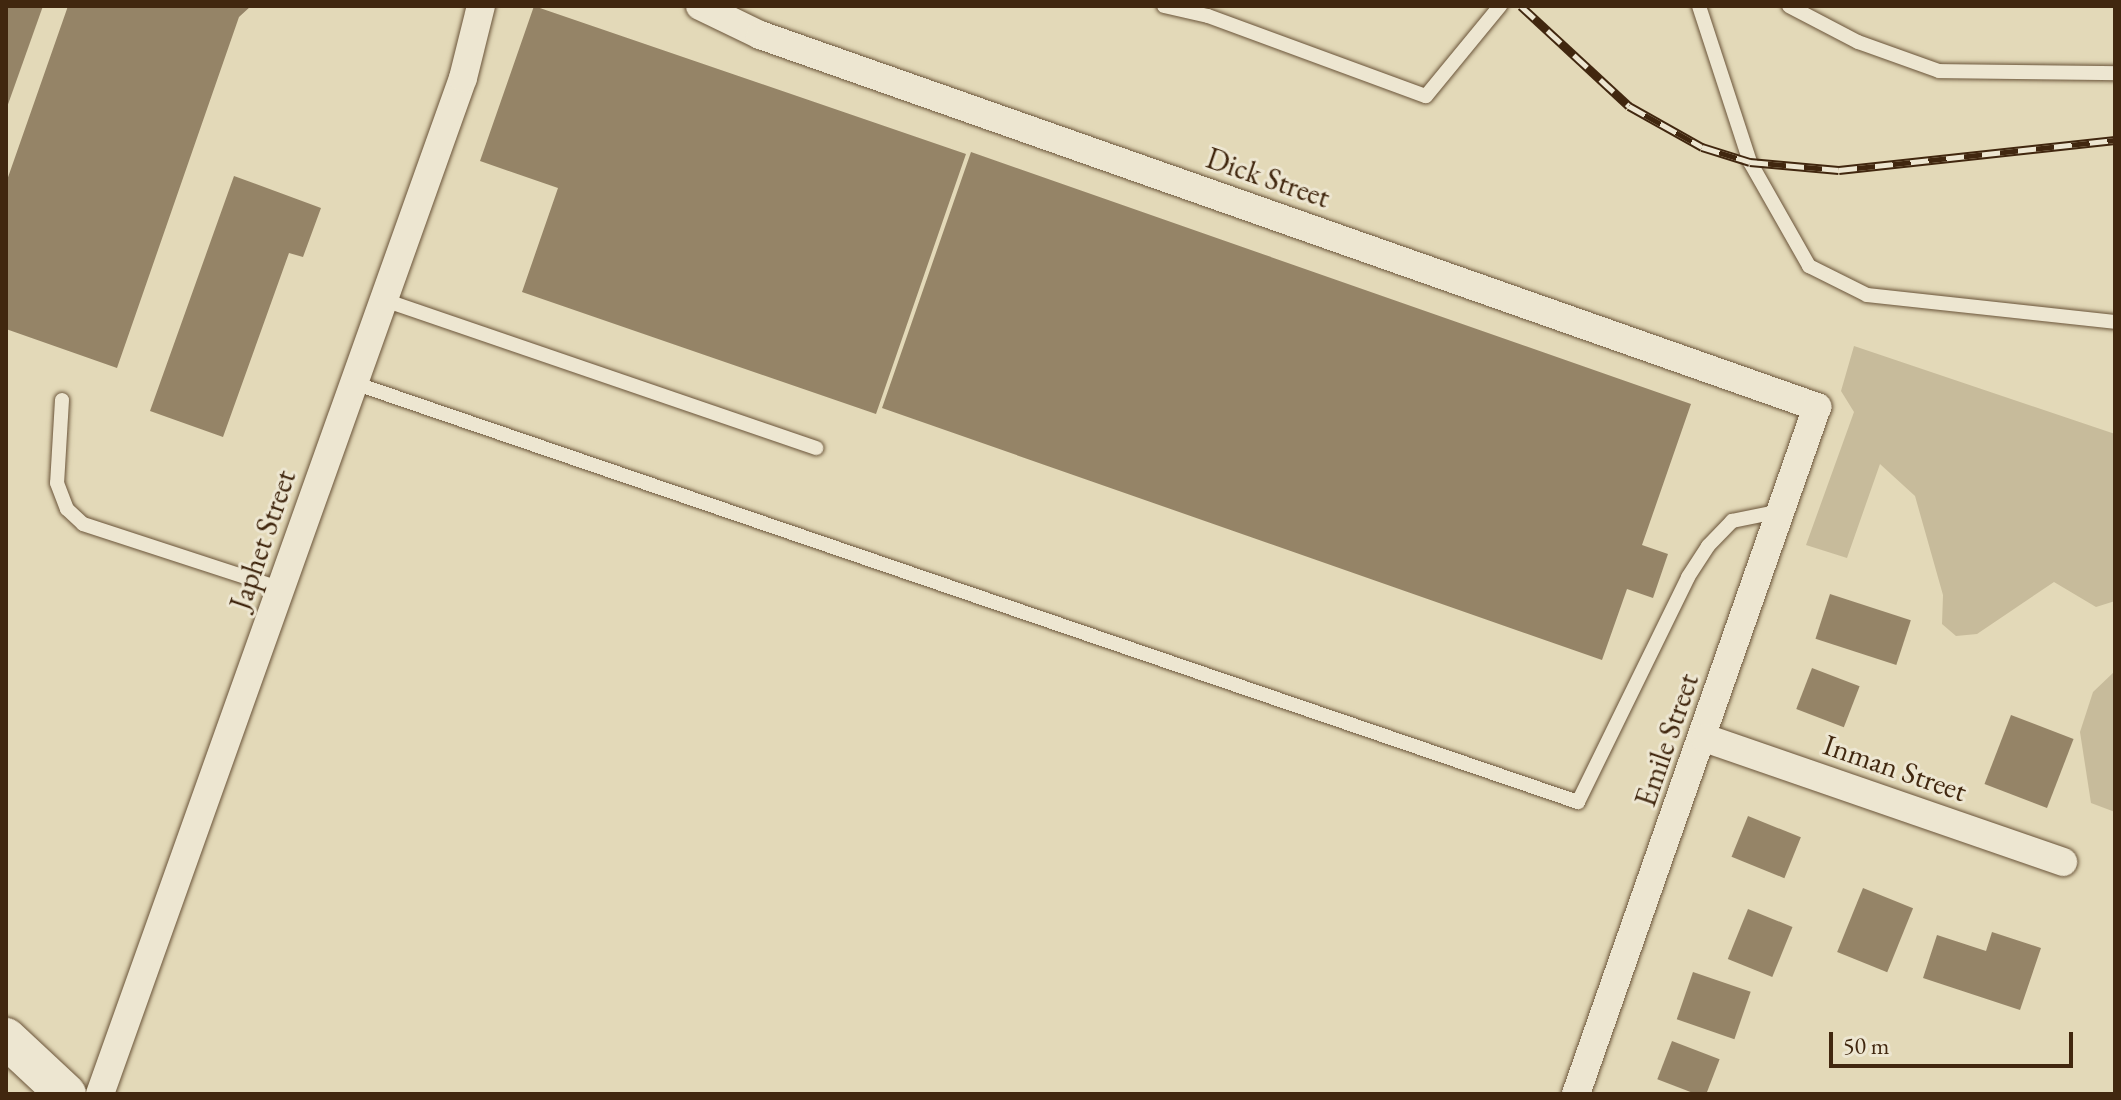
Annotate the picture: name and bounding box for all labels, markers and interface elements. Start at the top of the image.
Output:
street label: Dick Street [1202,140,1334,216]
street label: Japhet Street [222,465,304,615]
street label: Emile Street [1627,669,1707,811]
street label: Inman Street [1819,727,1971,809]
scale bar [1833,1016,2077,1066]
text: 50 m [1843,1030,1890,1061]

